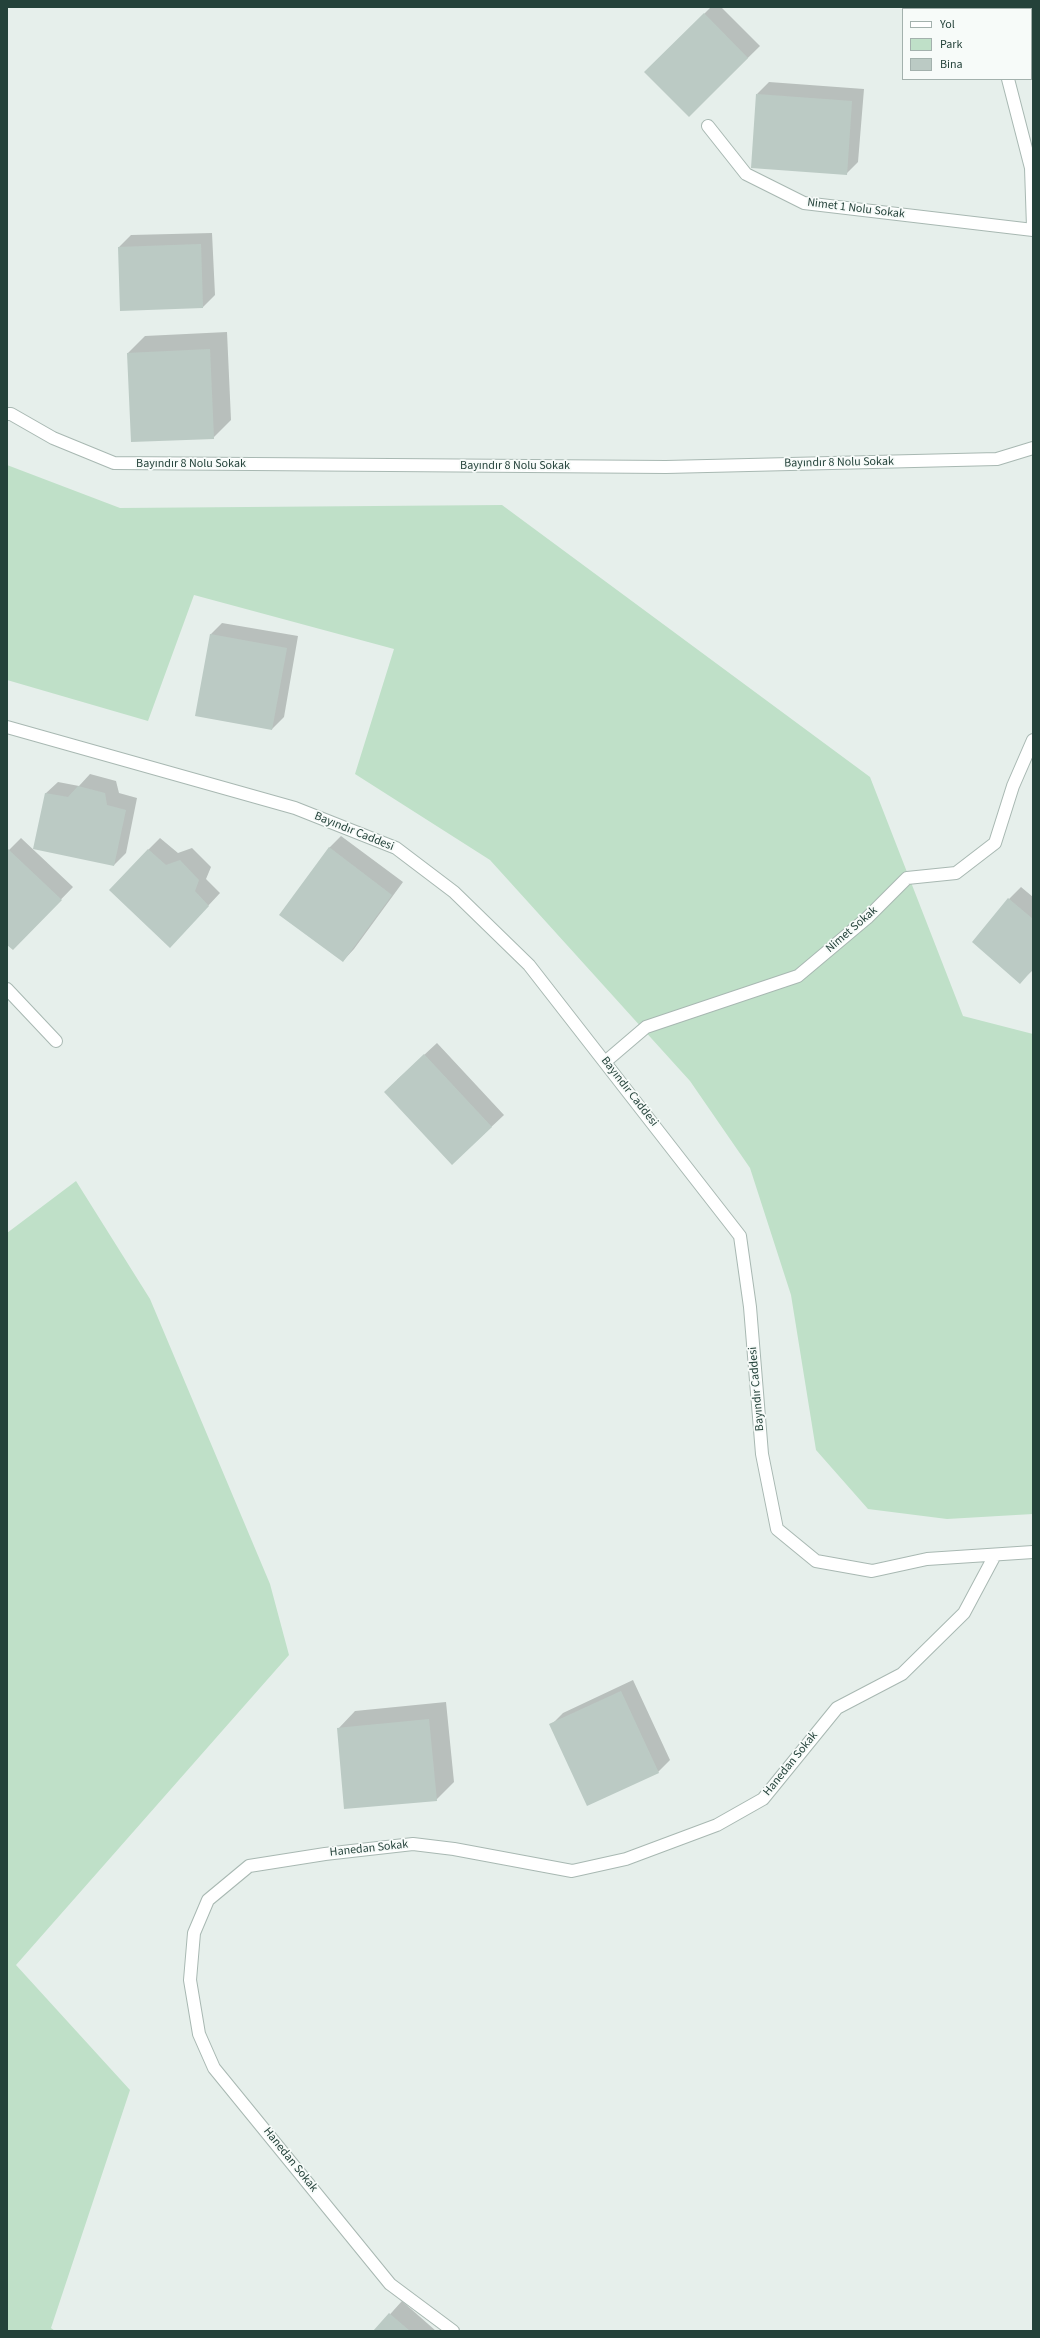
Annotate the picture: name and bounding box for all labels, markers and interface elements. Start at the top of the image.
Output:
legend [902,8,1032,80]
text: Yol [940,16,955,33]
text: Park [940,36,962,53]
text: Bina [940,56,963,73]
street label: Nimet 1 Nolu Sokak [806,196,906,222]
street label: Bayındır 8 Nolu Sokak [784,455,894,471]
street label: Bayındır 8 Nolu Sokak [136,457,246,471]
street label: Bayındır 8 Nolu Sokak [460,459,570,473]
street label: Bayındır Caddesi [312,809,396,855]
street label: Nimet Sokak [823,904,881,956]
street label: Bayındır Caddesi [597,1054,661,1130]
street label: Bayındır Caddesi [746,1346,768,1432]
street label: Hanedan Sokak [761,1729,821,1799]
street label: Hanedan Sokak [329,1838,409,1860]
street label: Hanedan Sokak [260,2125,320,2195]

